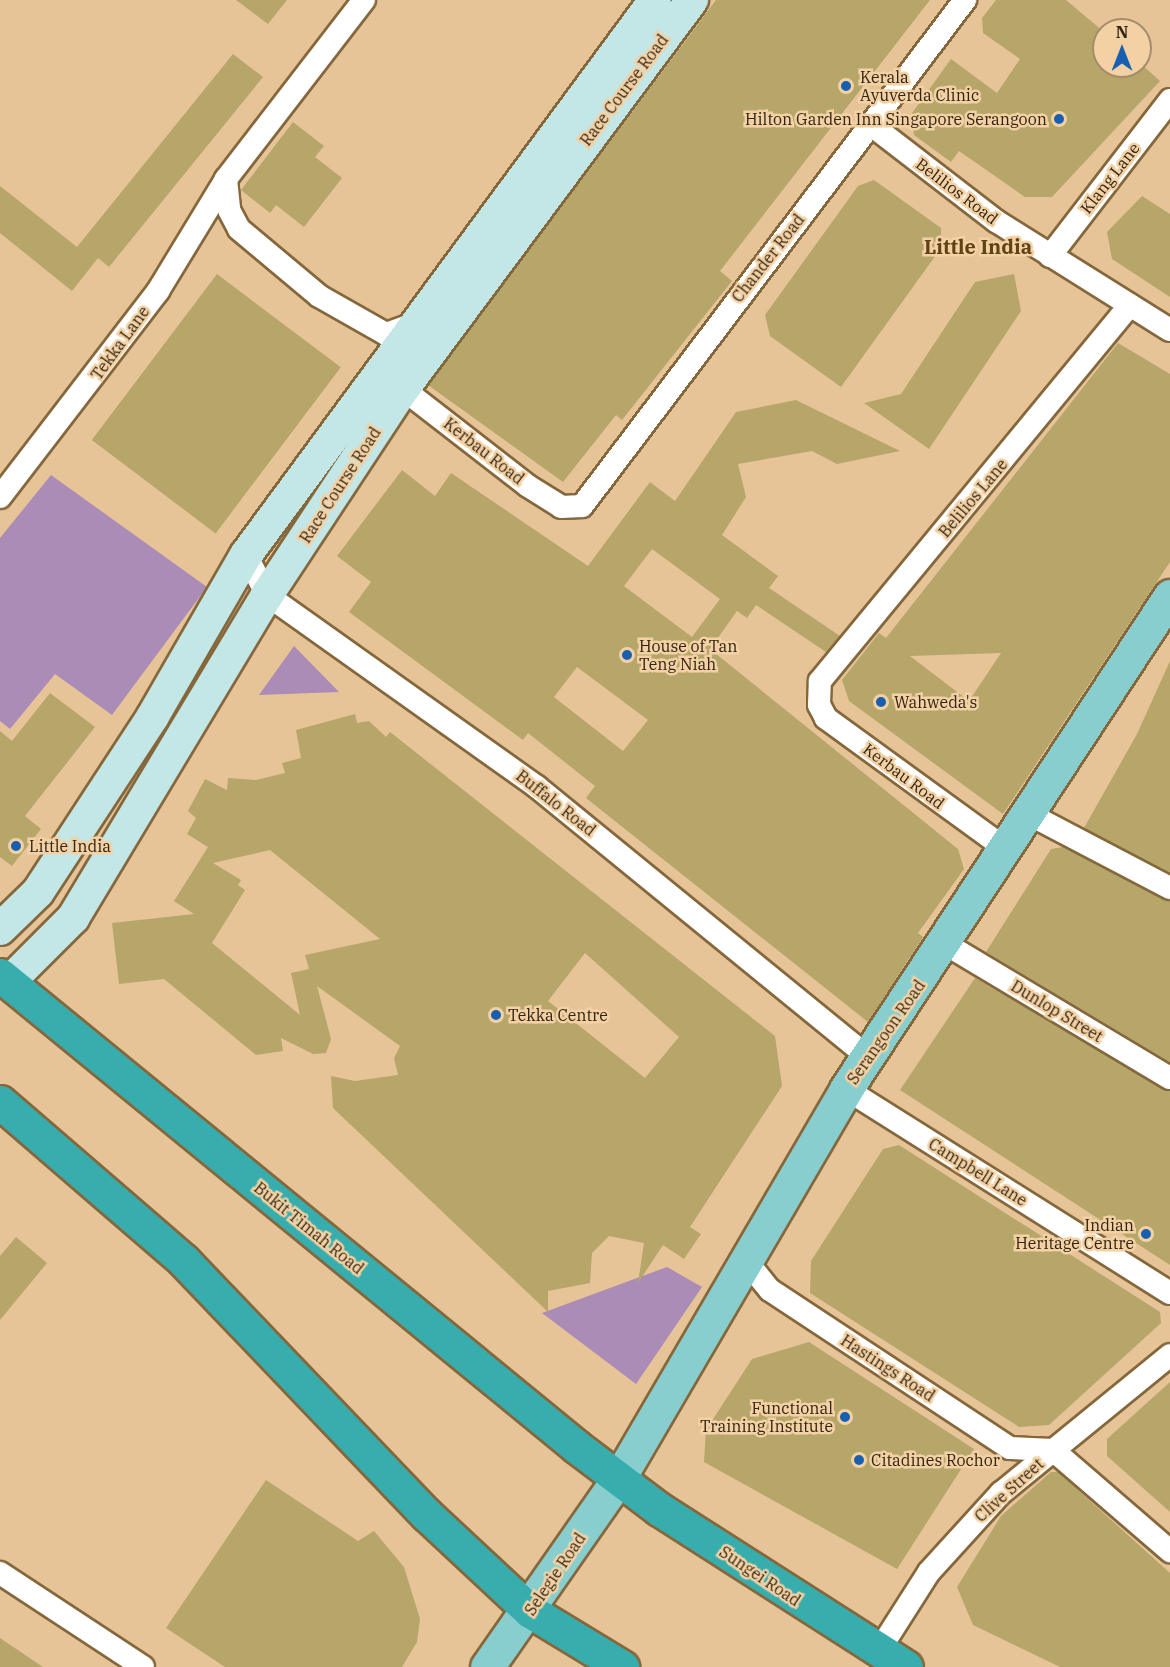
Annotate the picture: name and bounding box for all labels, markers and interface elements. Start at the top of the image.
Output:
north arrow [1092,18,1152,78]
text: N [1116,22,1128,42]
street label: Race Course Road [576,31,672,149]
place label: Kerala Ayuverda Clinic [860,67,979,105]
marker: Kerala Ayuverda Clinic [837,77,855,95]
place label: Hilton Garden Inn Singapore Serangoon [745,109,1047,129]
marker: Hilton Garden Inn Singapore Serangoon [1052,112,1066,126]
street label: Klang Lane [1076,139,1144,217]
street label: Belilios Road [912,154,1002,228]
street label: Chander Road [728,210,808,306]
district label: Little India [924,234,1032,258]
street label: Tekka Lane [87,302,153,384]
street label: Kerbau Road [440,414,528,488]
street label: Race Course Road [295,423,385,547]
street label: Belilios Lane [935,455,1011,541]
place label: House of Tan Teng Niah [639,636,737,674]
marker: House of Tan Teng Niah [620,648,634,662]
place label: Wahweda's [894,692,977,712]
marker: Wahweda's [872,693,890,711]
street label: Kerbau Road [860,739,948,813]
street label: Buffalo Road [512,766,600,840]
place label: Little India [29,836,111,856]
marker: Little India [7,837,25,855]
street label: Serangoon Road [843,976,929,1088]
street label: Dunlop Street [1008,976,1106,1046]
place label: Tekka Centre [508,1005,608,1025]
marker: Tekka Centre [489,1008,503,1022]
street label: Campbell Lane [925,1134,1031,1210]
street label: Bukit Timah Road [250,1178,368,1278]
place label: Indian Heritage Centre [1015,1215,1134,1253]
marker: Indian Heritage Centre [1139,1227,1153,1241]
street label: Hastings Road [837,1330,939,1406]
place label: Functional Training Institute [700,1398,833,1436]
marker: Functional Training Institute [838,1410,852,1424]
place label: Citadines Rochor [871,1450,1000,1470]
marker: Citadines Rochor [852,1453,866,1467]
street label: Clive Street [971,1454,1047,1526]
street label: Selegie Road [520,1529,590,1619]
street label: Sungei Road [716,1542,804,1610]

